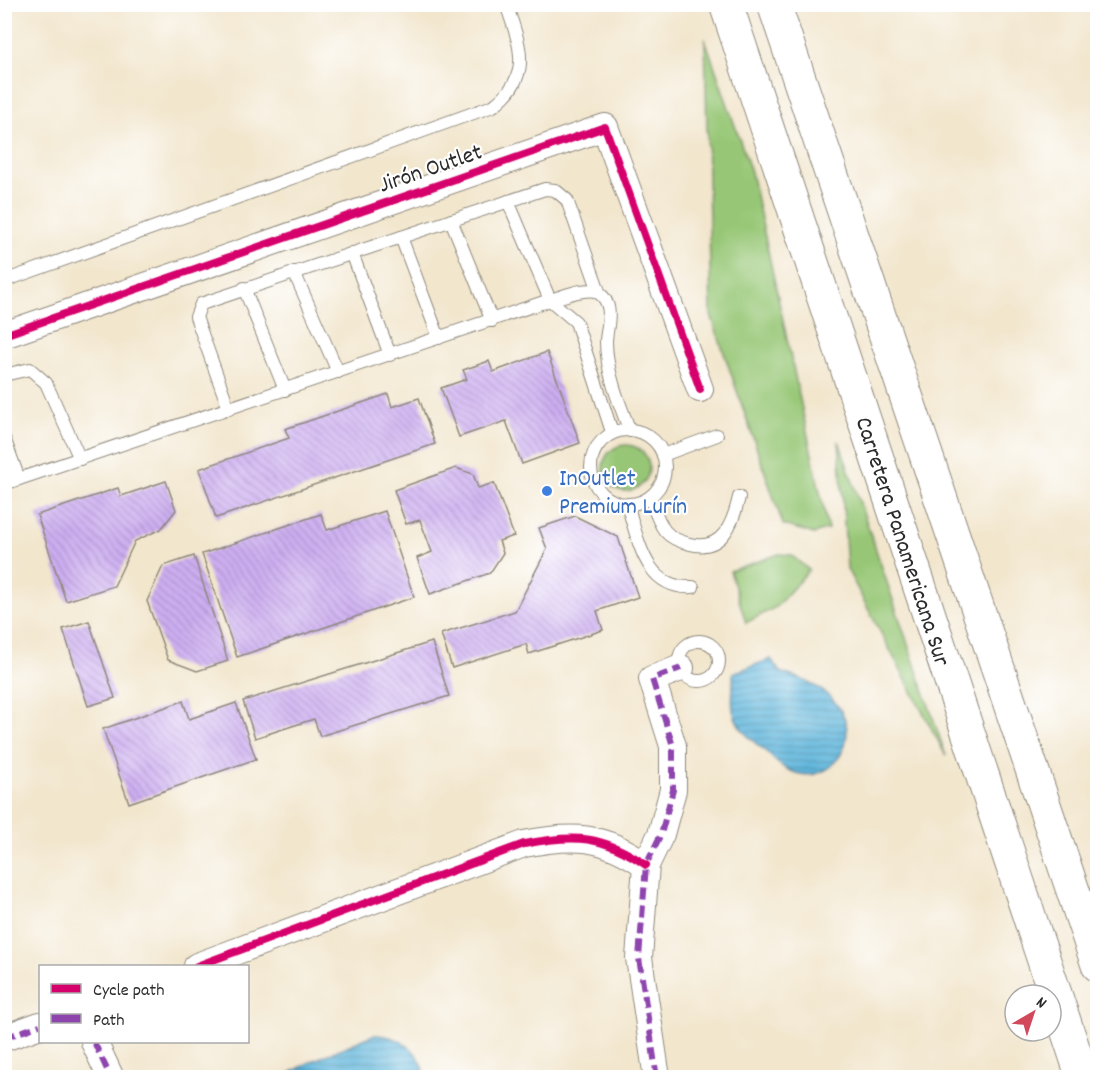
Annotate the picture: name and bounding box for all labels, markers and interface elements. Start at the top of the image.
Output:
street label: Jirón Outlet [375,136,487,203]
street label: Carretera Panamericana Sur [845,413,958,671]
place label: InOutlet Premium Lurín [559,463,687,525]
marker: InOutlet Premium Lurín [540,484,554,498]
legend [39,965,249,1043]
text: Cycle path [93,979,164,1004]
north arrow [1003,983,1063,1043]
text: N [1031,992,1051,1015]
text: Path [93,1009,125,1034]

